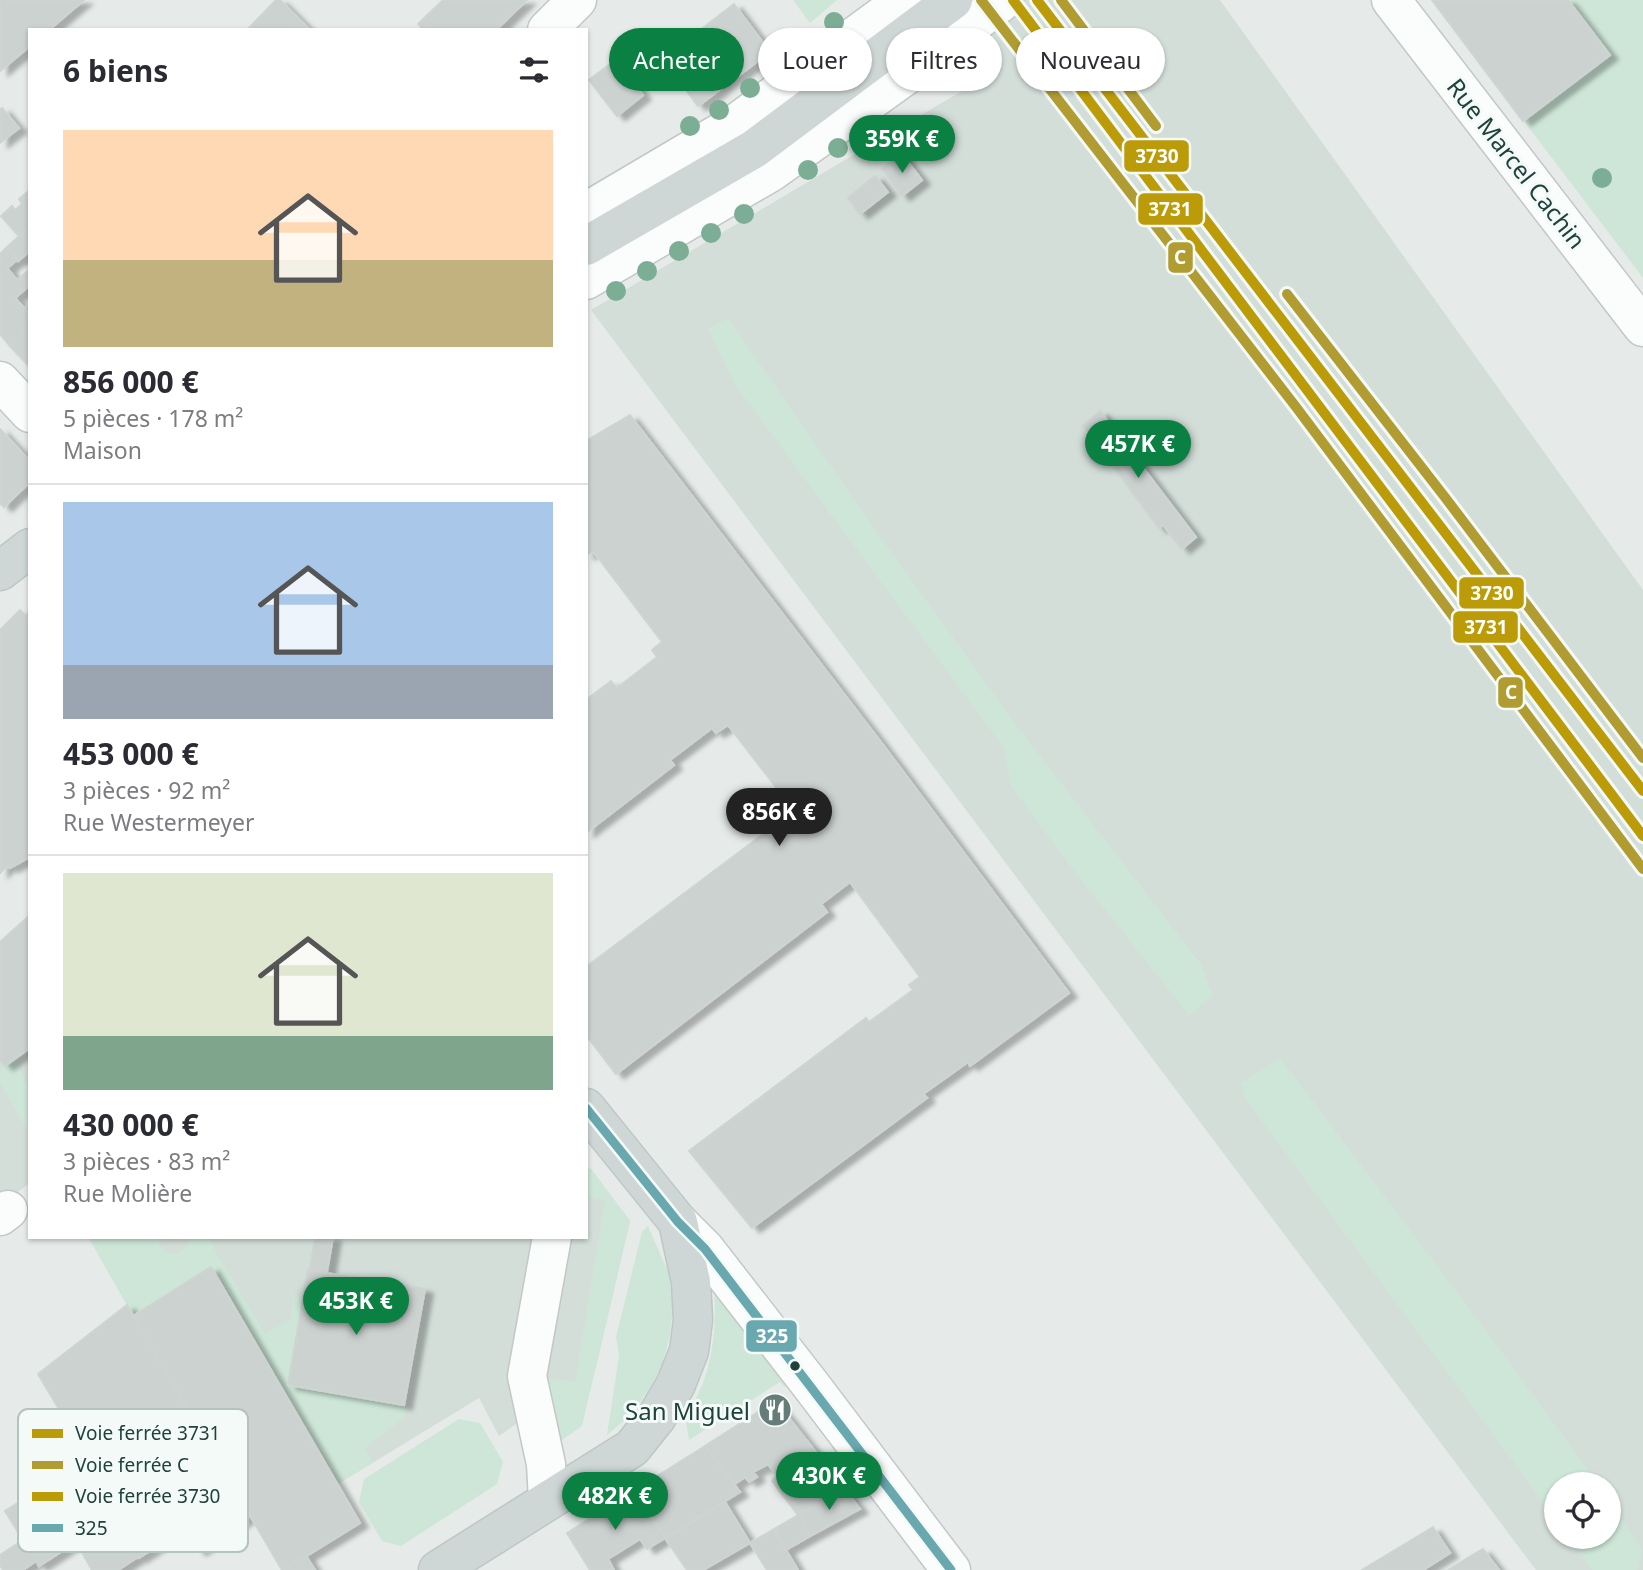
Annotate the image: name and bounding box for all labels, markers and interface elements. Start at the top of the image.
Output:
chip: Acheter [609,28,744,91]
chip: Louer [758,28,872,91]
chip: Filtres [886,28,1002,91]
chip: Nouveau [1016,28,1165,91]
text: 6 biens [63,50,168,91]
icon: filters [515,51,553,89]
street label: Rue Marcel Cachin [1440,71,1594,255]
pin: 359K € [845,116,959,175]
text: 359K € [865,122,939,154]
line badge: 3730 [1123,139,1190,173]
text: 3730 [1135,143,1179,169]
icon: home [245,175,371,301]
line badge: 3731 [1137,192,1204,226]
text: 3731 [1148,196,1192,222]
line badge: C [1167,241,1194,274]
text: C [1174,244,1186,270]
text: 856 000 € [63,361,199,402]
text: 5 pièces · 178 m² [63,402,243,434]
pin: 457K € [1081,420,1195,480]
text: 457K € [1101,427,1175,459]
text: Maison [63,434,142,466]
icon: home [245,547,371,673]
line badge: 3730 [1458,576,1525,610]
text: 3730 [1470,580,1514,606]
line badge: 3731 [1452,610,1519,644]
text: 3731 [1464,614,1508,640]
line badge: C [1497,676,1524,709]
text: C [1505,679,1517,705]
text: 453 000 € [63,733,199,774]
text: 3 pièces · 92 m² [63,774,230,806]
pin: 856K € [722,788,836,848]
text: 856K € [742,795,816,827]
text: Rue Westermeyer [63,806,254,838]
icon: home [245,918,371,1044]
text: 430 000 € [63,1104,199,1145]
text: 3 pièces · 83 m² [63,1145,230,1177]
text: Rue Molière [63,1177,192,1209]
pin: 453K € [299,1278,413,1337]
text: 453K € [319,1284,393,1316]
line badge: 325 [745,1319,798,1353]
text: 325 [756,1323,788,1349]
unlabelled marker [788,1359,802,1373]
restaurant icon: San Miguel [756,1391,794,1429]
place label: San Miguel [625,1394,750,1427]
legend [18,1409,248,1552]
text: Voie ferrée 3731 [75,1420,220,1446]
text: Voie ferrée C [75,1452,189,1478]
pin: 430K € [772,1452,886,1512]
text: 430K € [792,1459,866,1491]
pin: 482K € [558,1472,672,1532]
map controls [1544,1472,1621,1549]
button: locate [1544,1472,1621,1549]
text: 482K € [578,1479,652,1511]
text: Voie ferrée 3730 [75,1483,220,1509]
text: 325 [75,1515,108,1541]

